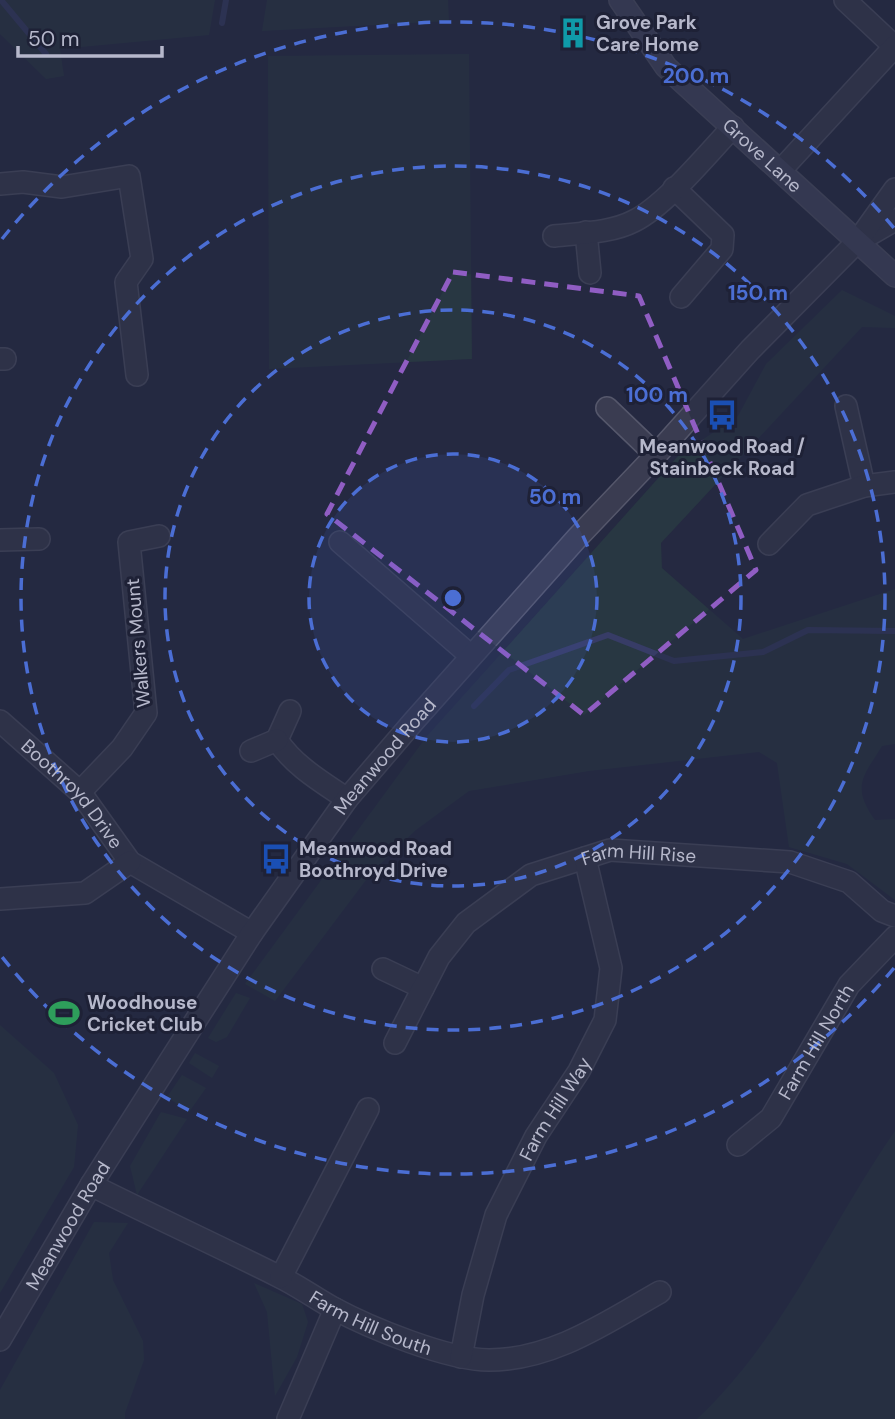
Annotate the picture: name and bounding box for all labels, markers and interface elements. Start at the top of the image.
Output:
place label: Grove Park Care Home [596,10,699,57]
scale bar [18,14,161,58]
building icon: Grove Park Care Home [556,16,590,50]
text: 50 m [28,25,79,53]
text: 200 m [663,62,729,90]
street label: Grove Lane [717,112,808,198]
text: 150 m [728,279,788,307]
text: 100 m [626,381,688,409]
bus stop icon: Meanwood Road / Stainbeck Road [705,398,739,432]
place label: Meanwood Road / Stainbeck Road [639,434,805,481]
text: 50 m [529,483,581,511]
street label: Walkers Mount [120,577,156,709]
centre of rings [441,586,465,610]
street label: Meanwood Road [328,692,441,819]
street label: Boothroyd Drive [16,733,129,853]
place label: Meanwood Road Boothroyd Drive [299,836,452,883]
street label: Farm Hill Rise [578,837,697,871]
bus stop icon: Meanwood Road Boothroyd Drive [259,842,293,876]
street label: Farm Hill North [772,979,859,1104]
place label: Woodhouse Cricket Club [87,990,203,1037]
sports icon: Woodhouse Cricket Club [47,996,81,1030]
street label: Farm Hill Way [513,1052,597,1165]
street label: Meanwood Road [20,1156,116,1295]
street label: Farm Hill South [305,1284,435,1361]

